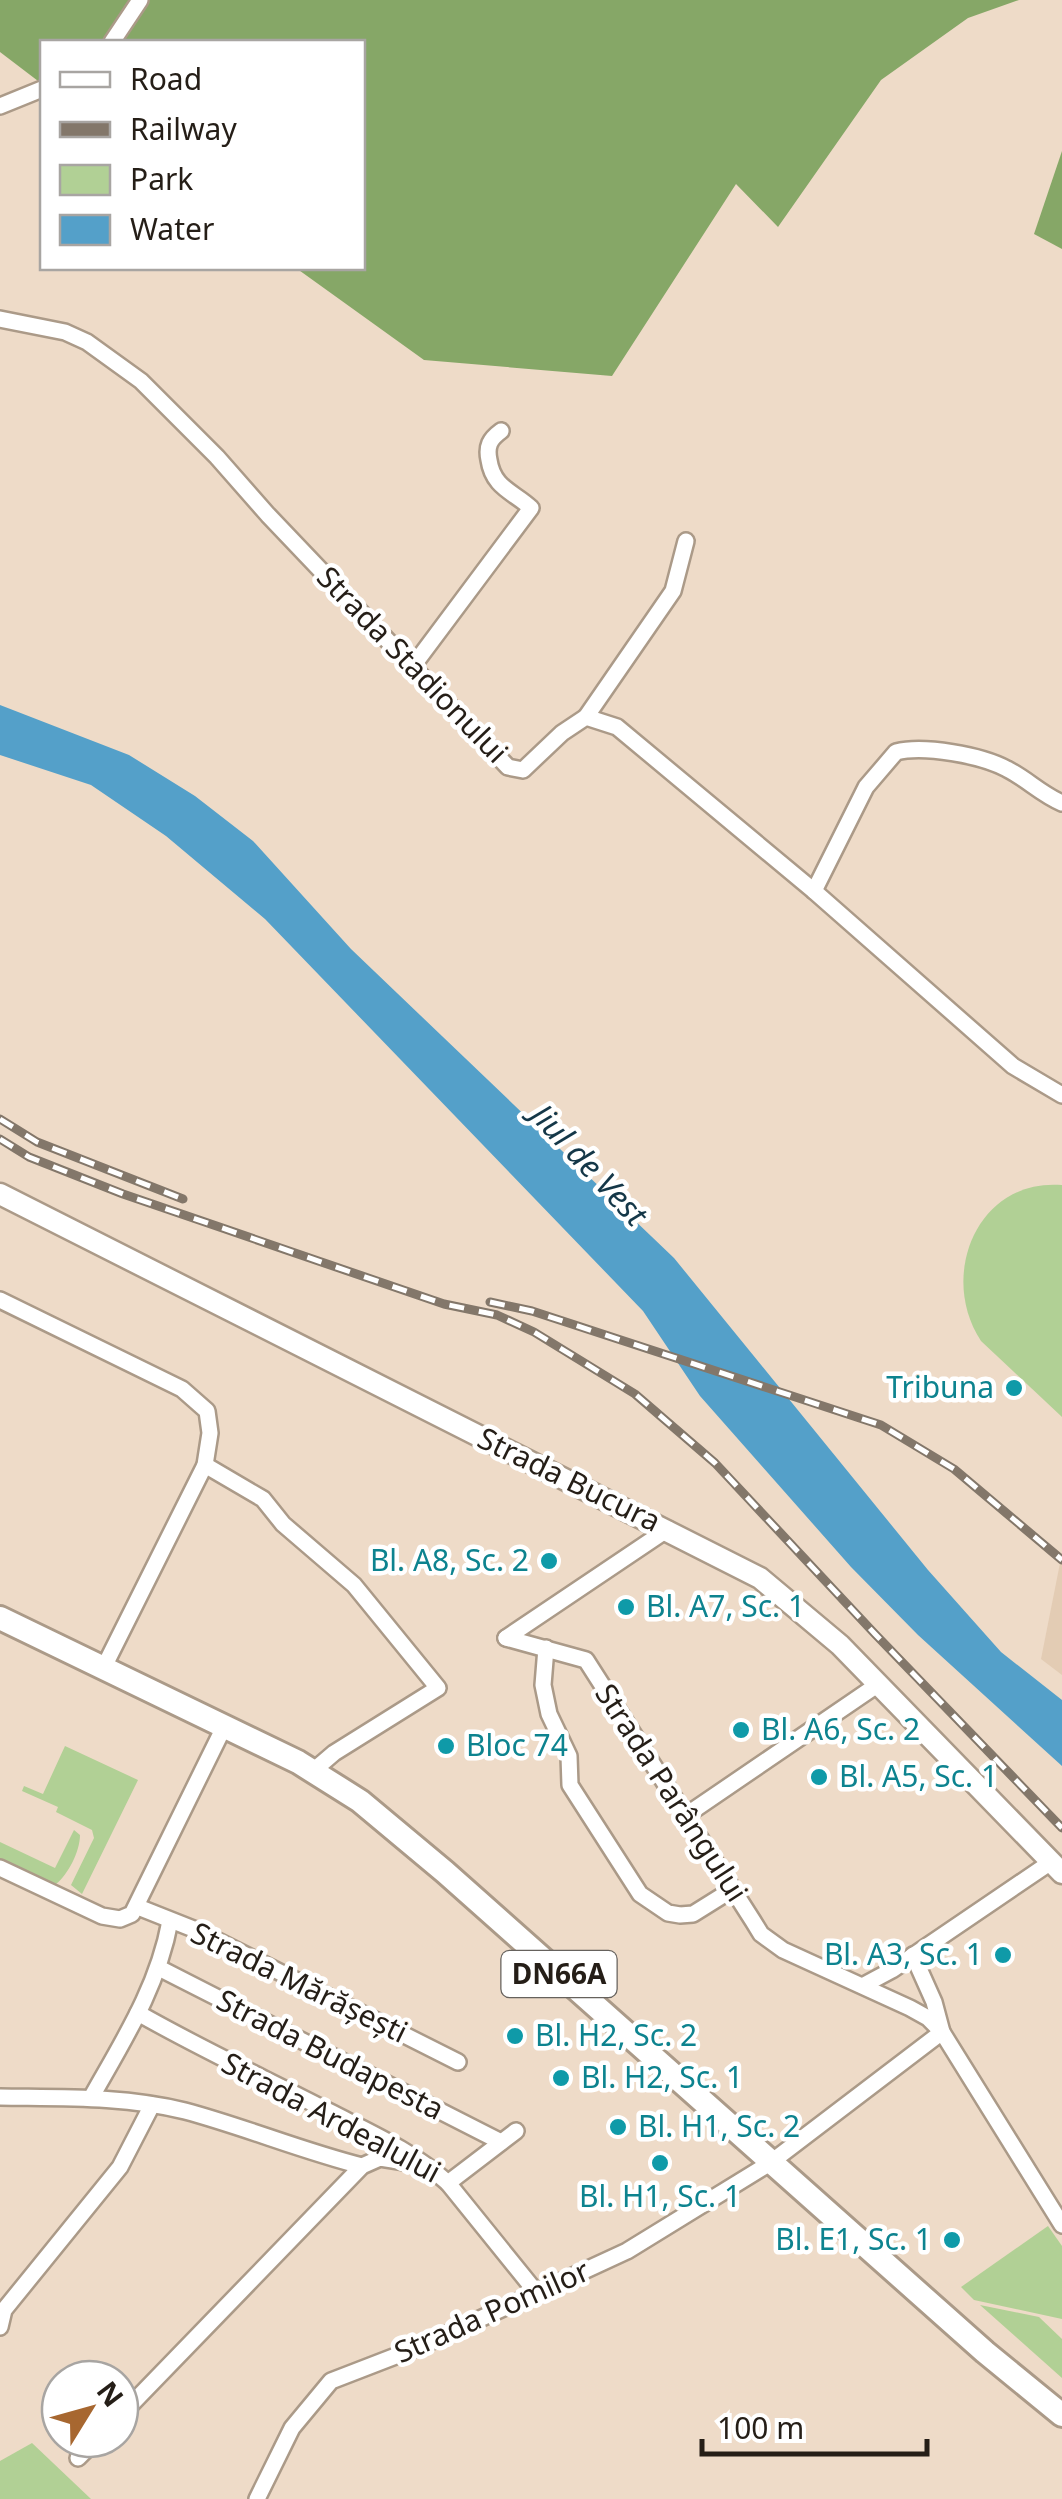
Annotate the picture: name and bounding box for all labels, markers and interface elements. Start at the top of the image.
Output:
legend [40,40,365,270]
text: Road [130,58,202,99]
text: Railway [130,108,237,149]
text: Park [130,158,193,199]
text: Water [130,208,214,249]
street label: Strada Stadionului [309,557,518,771]
water label: Jiul de Vest [519,1090,659,1235]
place label: Tribuna [886,1366,994,1407]
marker: Tribuna [1003,1377,1025,1399]
street label: Strada Bucura [471,1417,668,1541]
place label: Bl. A8, Sc. 2 [370,1539,529,1580]
marker: Bl. A8, Sc. 2 [538,1550,560,1572]
place label: Bl. A7, Sc. 1 [646,1585,805,1626]
marker: Bl. A7, Sc. 1 [615,1596,637,1618]
street label: Strada Parângului [586,1675,758,1909]
place label: Bl. A6, Sc. 2 [761,1708,920,1749]
marker: Bl. A6, Sc. 2 [730,1719,752,1741]
place label: Bloc 74 [466,1724,568,1765]
marker: Bloc 74 [435,1735,457,1757]
place label: Bl. A5, Sc. 1 [839,1755,998,1796]
marker: Bl. A5, Sc. 1 [808,1766,830,1788]
street label: Strada Mărășești [185,1912,415,2052]
place label: Bl. A3, Sc. 1 [824,1933,983,1974]
marker: Bl. A3, Sc. 1 [992,1944,1014,1966]
road number: DN66A [502,1951,616,1997]
street label: Strada Budapesta [210,1979,451,2129]
place label: Bl. H2, Sc. 2 [535,2014,697,2055]
marker: Bl. H2, Sc. 2 [504,2025,526,2047]
street label: Strada Ardealului [215,2042,448,2192]
place label: Bl. H2, Sc. 1 [581,2056,743,2097]
marker: Bl. H2, Sc. 1 [550,2067,572,2089]
place label: Bl. H1, Sc. 2 [638,2105,800,2146]
marker: Bl. H1, Sc. 2 [607,2116,629,2138]
marker: Bl. H1, Sc. 1 [649,2152,671,2174]
place label: Bl. H1, Sc. 1 [579,2175,741,2216]
place label: Bl. E1, Sc. 1 [775,2218,932,2259]
marker: Bl. E1, Sc. 1 [941,2229,963,2251]
street label: Strada Pomilor [387,2249,595,2372]
north arrow [40,2359,140,2459]
text: N [89,2373,133,2414]
scale bar [702,2394,927,2456]
text: 100 m [717,2407,804,2448]

